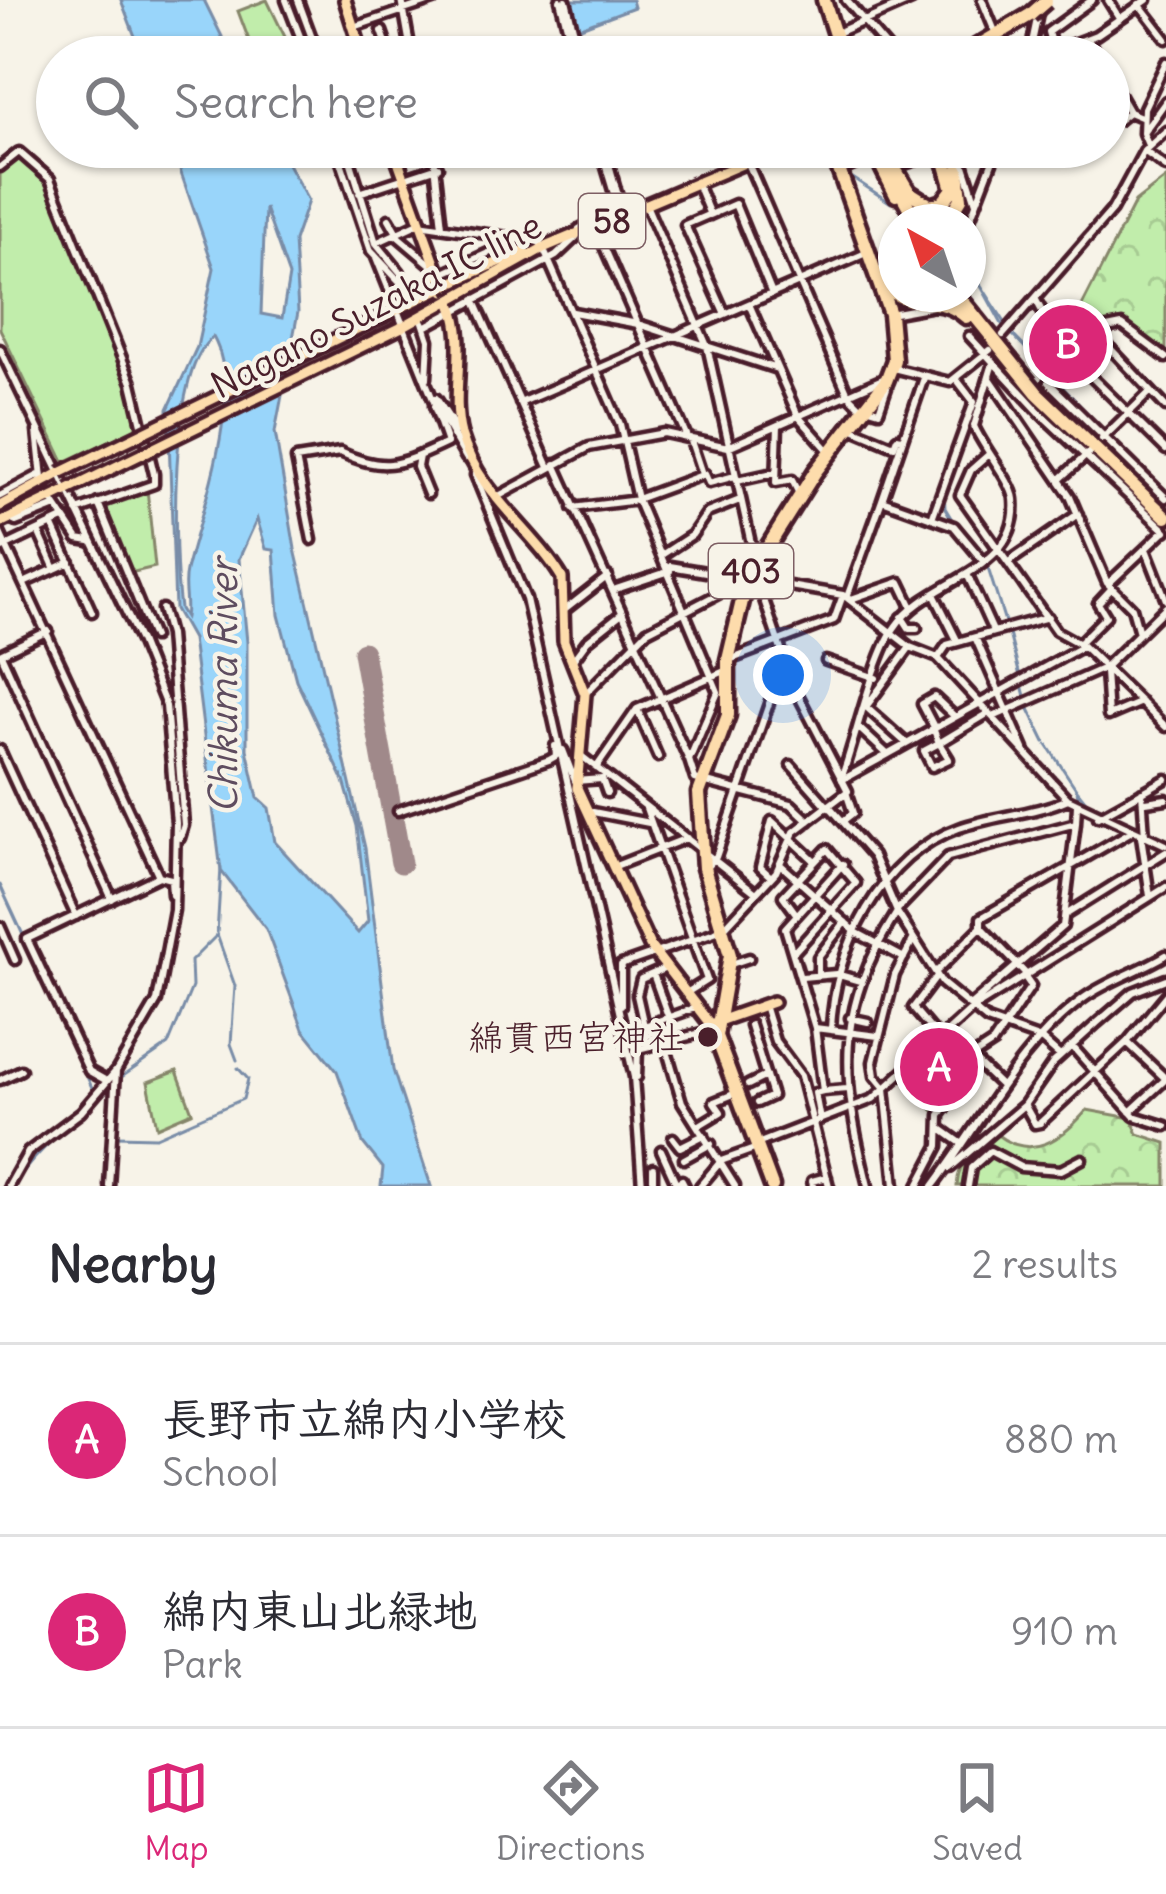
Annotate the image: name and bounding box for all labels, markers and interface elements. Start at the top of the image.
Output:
search box [36,36,1130,168]
icon: search [78,69,144,135]
text: Search here [174,74,418,130]
road number: 58 [579,194,645,248]
street label: Nagano Suzaka IC line [203,203,549,408]
north arrow [878,204,986,312]
pin: B [1029,299,1107,389]
road number: 403 [709,544,793,598]
water label: Chikuma River [199,555,248,813]
your location [753,645,813,705]
place label: 綿貫西宮神社 [468,1015,684,1060]
pin: A [900,1022,978,1112]
marker: 綿貫西宮神社 [695,1024,721,1050]
text: Nearby [48,1232,217,1296]
text: 2 results [971,1240,1118,1289]
text: 長野市立綿内小学校 [162,1391,567,1447]
text: A [74,1415,100,1464]
text: 880 m [1004,1415,1118,1464]
text: School [162,1448,279,1497]
text: 綿内東山北緑地 [162,1583,477,1639]
text: B [74,1607,100,1656]
text: 910 m [1011,1607,1118,1656]
text: Park [162,1640,243,1689]
tab: Map [143,1755,209,1869]
tab: Directions [496,1755,645,1869]
tab: Saved [932,1755,1023,1869]

